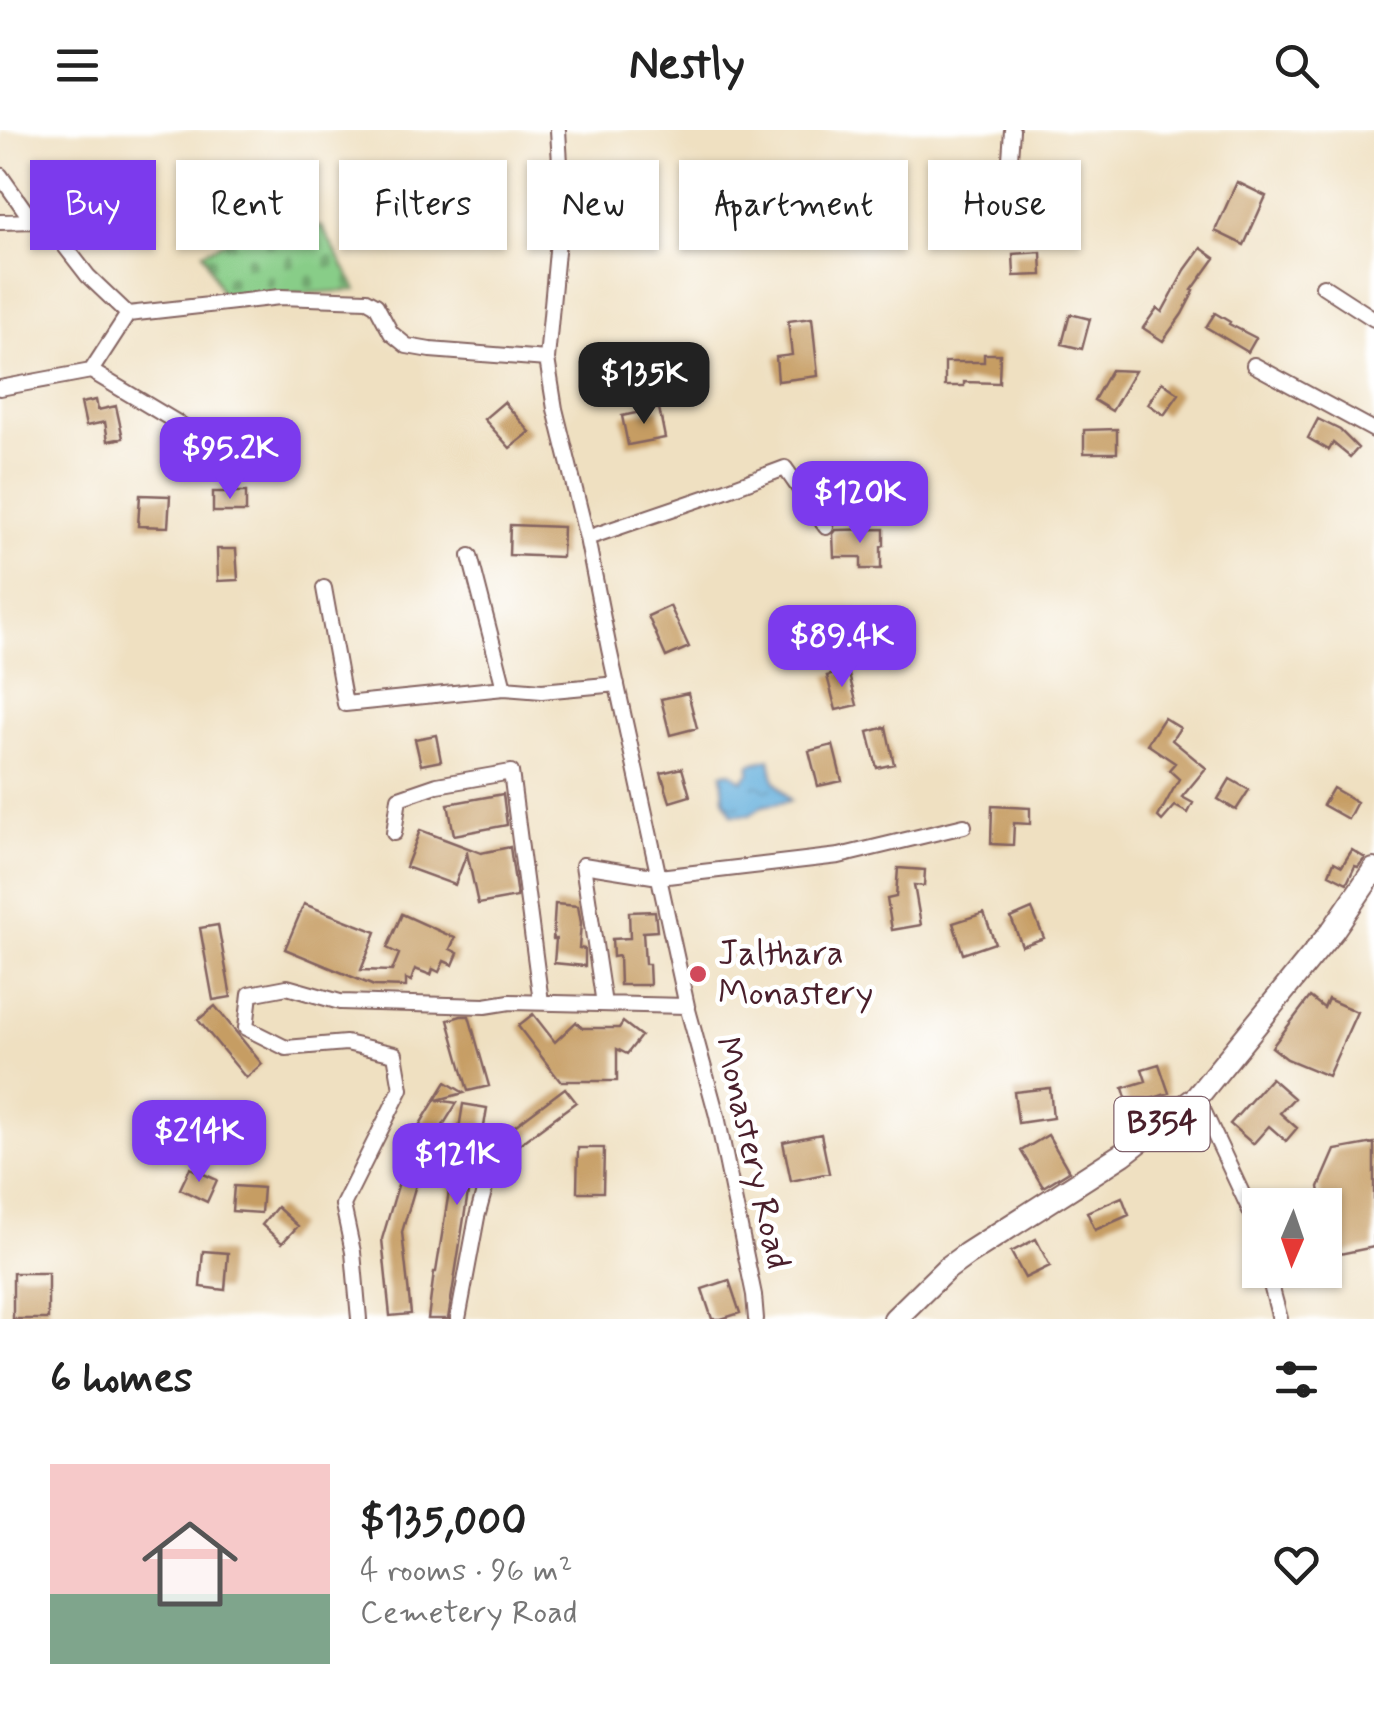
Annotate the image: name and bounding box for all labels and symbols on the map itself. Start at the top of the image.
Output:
pin: $135K [574,342,714,427]
pin: $95.2K [149,417,311,502]
pin: $120K [790,461,930,546]
pin: $89.4K [761,605,923,690]
place label: Jalthara Monastery [718,931,873,1017]
marker: Jalthara Monastery [687,963,709,985]
street label: Monastery Road [703,1032,801,1274]
road number: B354 [1114,1097,1210,1151]
pin: $214K [129,1100,269,1185]
pin: $121K [387,1123,527,1208]
north arrow [1242,1188,1342,1288]

